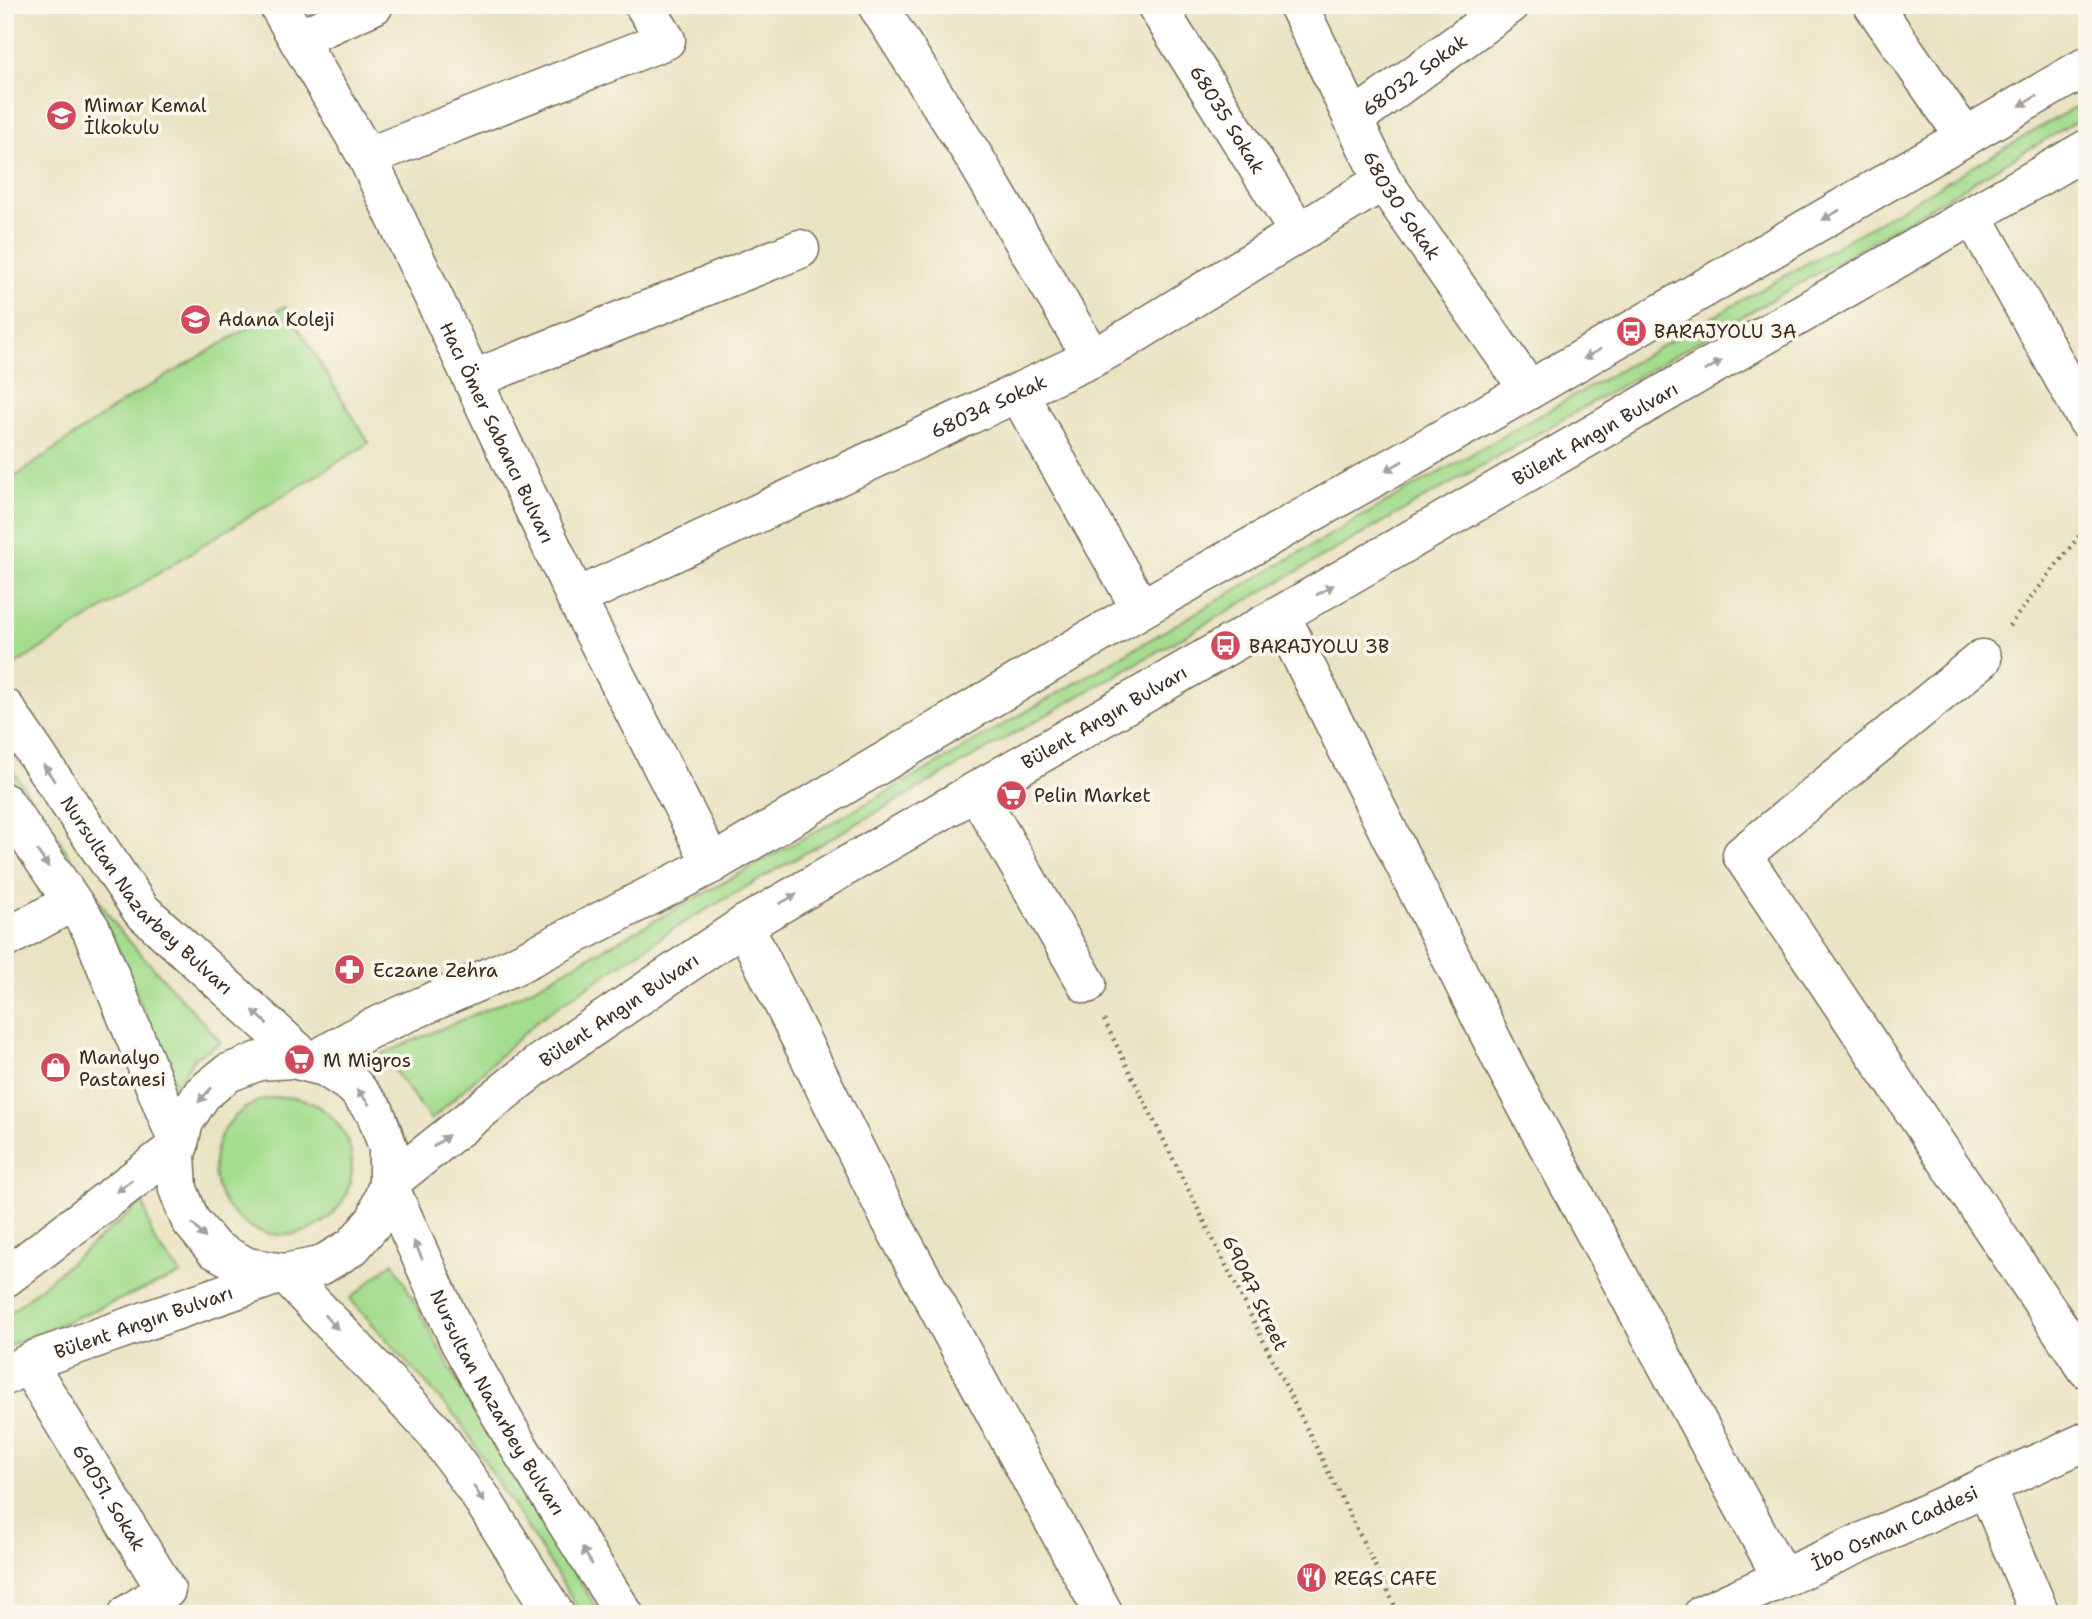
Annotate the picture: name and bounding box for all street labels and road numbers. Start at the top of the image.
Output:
street label: 68032 Sokak [1357,28,1472,122]
street label: 68035 Sokak [1184,60,1271,178]
street label: 68030 Sokak [1358,147,1447,265]
street label: Hacı Ömer Sabancı Bulvarı [434,318,561,547]
street label: 68034 Sokak [927,368,1051,444]
street label: Bülent Angın Bulvarı [1507,376,1682,491]
street label: Bülent Angın Bulvarı [1017,659,1192,775]
street label: Nursultan Nazarbey Bulvarı [55,791,239,1000]
street label: Bülent Angın Bulvarı [534,947,703,1073]
street label: 69047 Street [1216,1231,1294,1355]
street label: Bülent Angın Bulvarı [51,1279,236,1364]
street label: Nursultan Nazarbey Bulvarı [425,1285,571,1520]
street label: 69051. Sokak [67,1439,152,1556]
street label: İbo Osman Caddesi [1807,1479,1982,1576]

